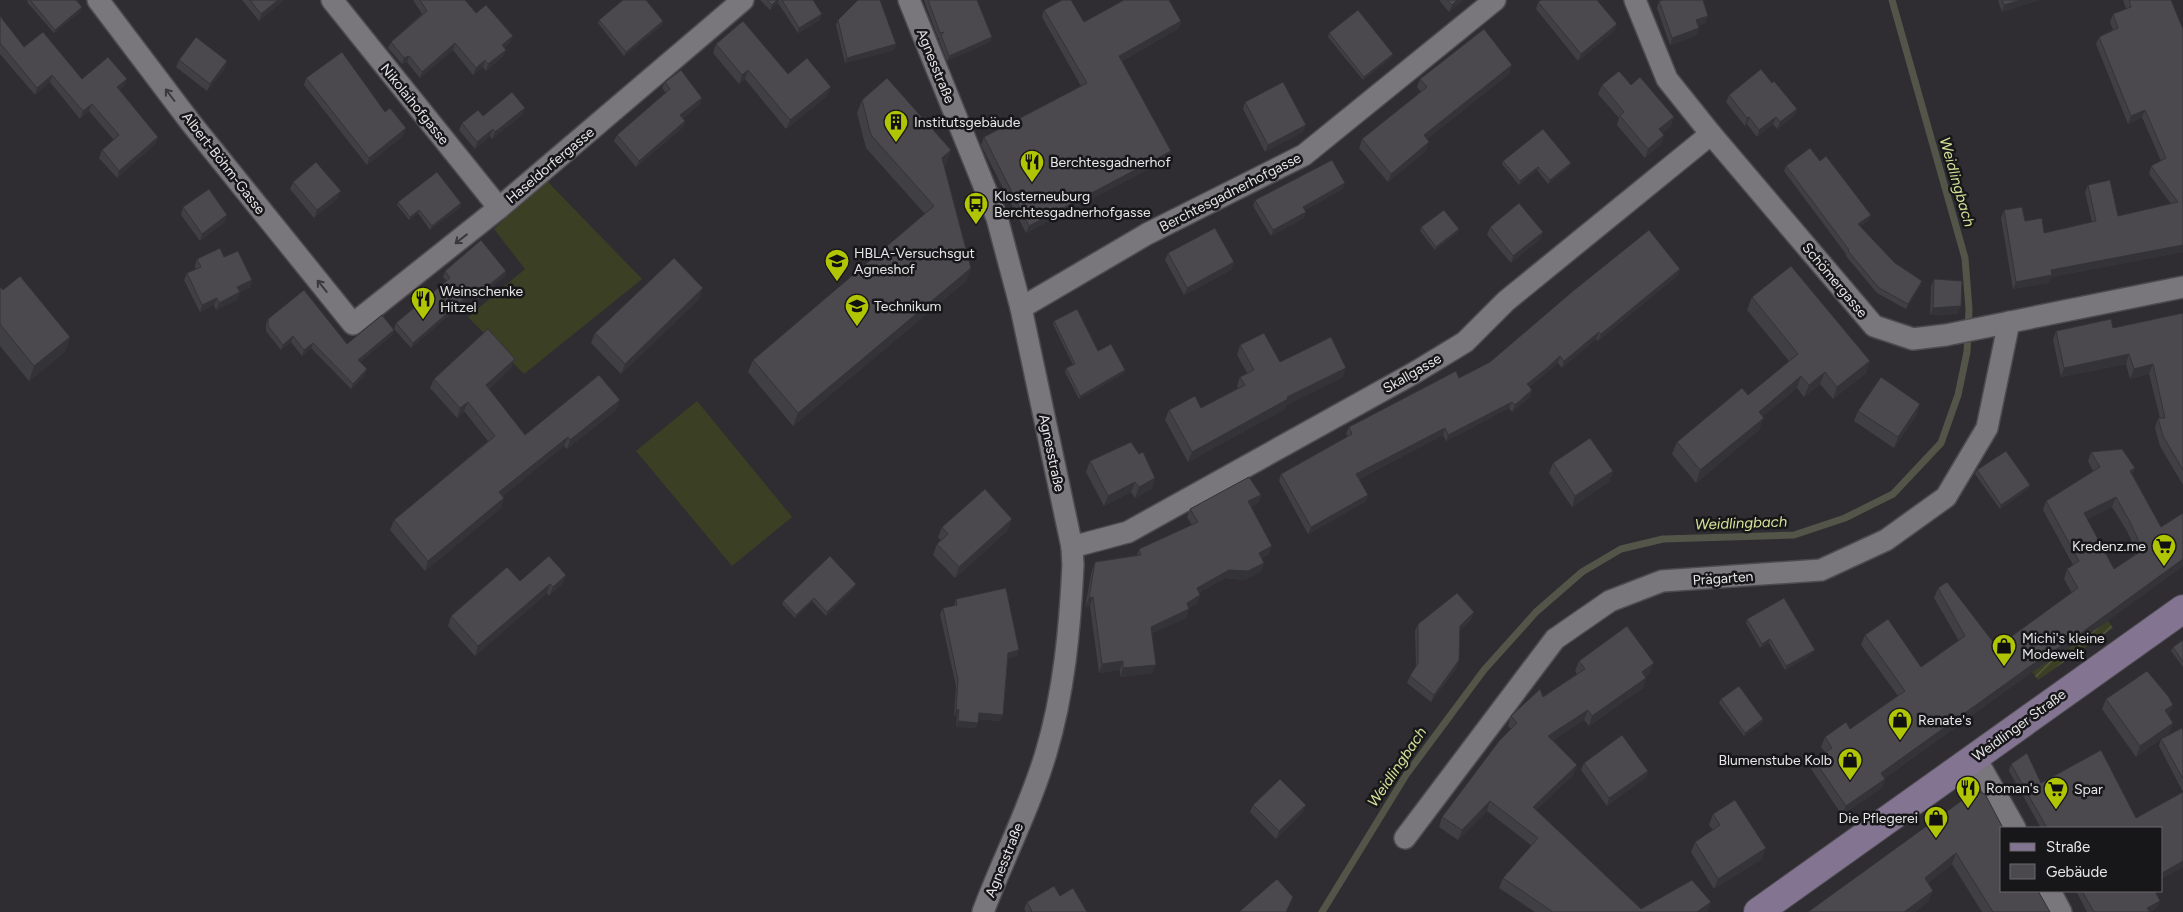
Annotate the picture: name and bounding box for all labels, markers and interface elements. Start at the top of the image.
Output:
street label: Agnesstraße [913,26,958,106]
street label: Nikolaihofgasse [377,60,453,149]
one-way arrow [165,89,176,102]
street label: Albert-Böhm-Gasse [178,109,269,218]
building icon: Institutsgebäude [883,109,909,143]
place label: Institutsgebäude [914,114,1021,131]
street label: Haseldorfergasse [503,123,598,207]
water label: Weidlingbach [1936,135,1978,229]
restaurant icon: Berchtesgadnerhof [1019,149,1045,183]
street label: Berchtesgadnerhofgasse [1157,149,1304,236]
place label: Berchtesgadnerhof [1050,154,1171,171]
place label: Klosterneuburg Berchtesgadnerhofgasse [994,188,1151,221]
bus stop icon: Klosterneuburg Berchtesgadnerhofgasse [963,191,989,225]
one-way arrow [455,233,468,244]
street label: Schömergasse [1798,239,1871,321]
place label: HBLA-Versuchsgut Agneshof [854,245,975,278]
school or university icon: HBLA-Versuchsgut Agneshof [824,248,850,282]
one-way arrow [317,280,328,293]
place label: Weinschenke Hitzel [440,283,524,316]
restaurant icon: Weinschenke Hitzel [410,286,436,320]
school or university icon: Technikum [844,293,870,327]
place label: Technikum [874,298,942,315]
street label: Skallgasse [1380,350,1445,397]
street label: Agnesstraße [1035,413,1068,494]
water label: Weidlingbach [1695,512,1787,534]
supermarket icon: Kredenz.me [2151,533,2177,567]
place label: Kredenz.me [2072,538,2146,555]
street label: Prägarten [1692,568,1754,589]
place label: Michi's kleine Modewelt [2022,630,2105,663]
shop icon: Michi's kleine Modewelt [1991,633,2017,667]
street label: Weidlinger Straße [1969,686,2070,765]
shop icon: Renate's [1887,707,1913,741]
place label: Renate's [1918,712,1972,729]
water label: Weidlingbach [1364,724,1430,810]
shop icon: Blumenstube Kolb [1837,747,1863,781]
place label: Blumenstube Kolb [1718,752,1832,769]
restaurant icon: Roman's [1955,775,1981,809]
supermarket icon: Spar [2043,776,2069,810]
place label: Roman's [1986,780,2039,797]
place label: Spar [2074,781,2103,798]
shop icon: Die Pflegerei [1923,805,1949,839]
place label: Die Pflegerei [1839,810,1918,827]
street label: Agnesstraße [982,820,1027,900]
legend [2000,827,2163,892]
text: Straße [2046,838,2090,856]
text: Gebäude [2046,863,2107,881]

